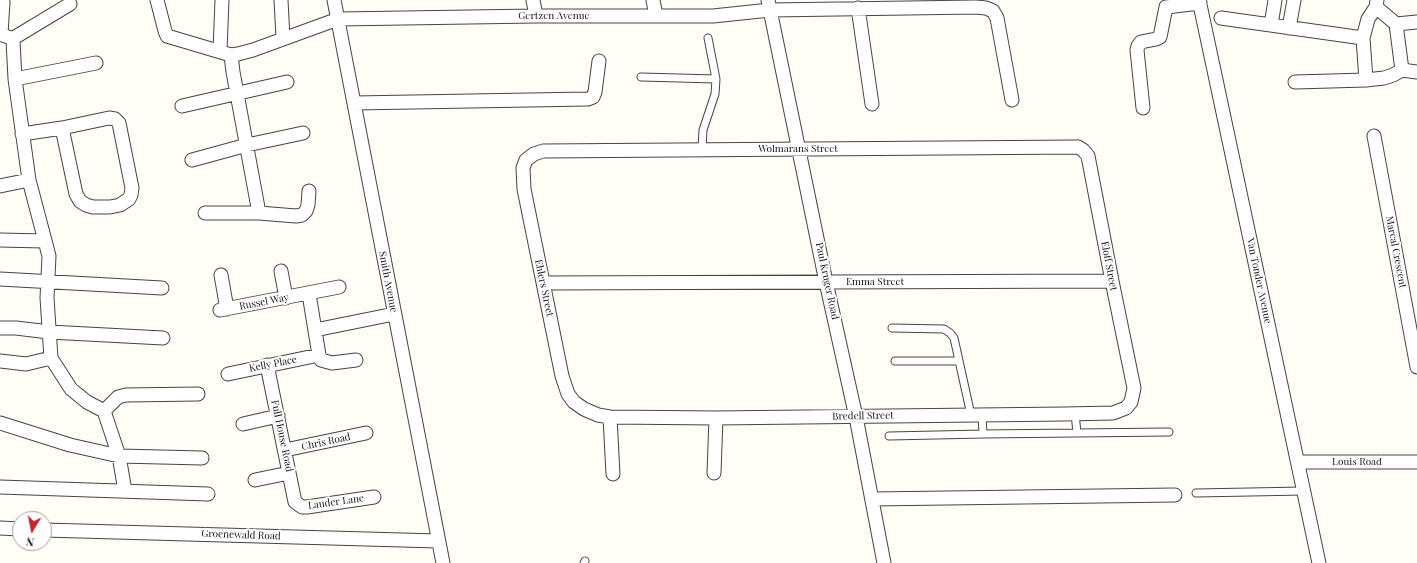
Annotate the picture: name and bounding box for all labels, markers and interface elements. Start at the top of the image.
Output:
street label: Gertzen Avenue [518,10,590,22]
street label: Wolmarans Street [758,143,838,155]
street label: Marcal Crescent [1383,215,1409,289]
street label: Van Tonder Avenue [1244,237,1274,325]
street label: Eloff Street [1098,240,1120,292]
street label: Paul Kruger Road [813,241,841,321]
street label: Smith Avenue [376,250,400,314]
street label: Ehlers Street [532,258,556,318]
street label: Emma Street [846,276,904,288]
street label: Russel Way [238,291,290,313]
street label: Kelly Place [248,353,298,375]
street label: Full House Road [269,399,295,473]
street label: Bredell Street [832,409,894,423]
street label: Chris Road [300,431,352,453]
street label: Louis Road [1332,456,1382,468]
street label: Lauder Lane [307,492,365,512]
north arrow [12,511,52,551]
street label: Groenewald Road [201,528,281,542]
text: N [25,534,35,550]

